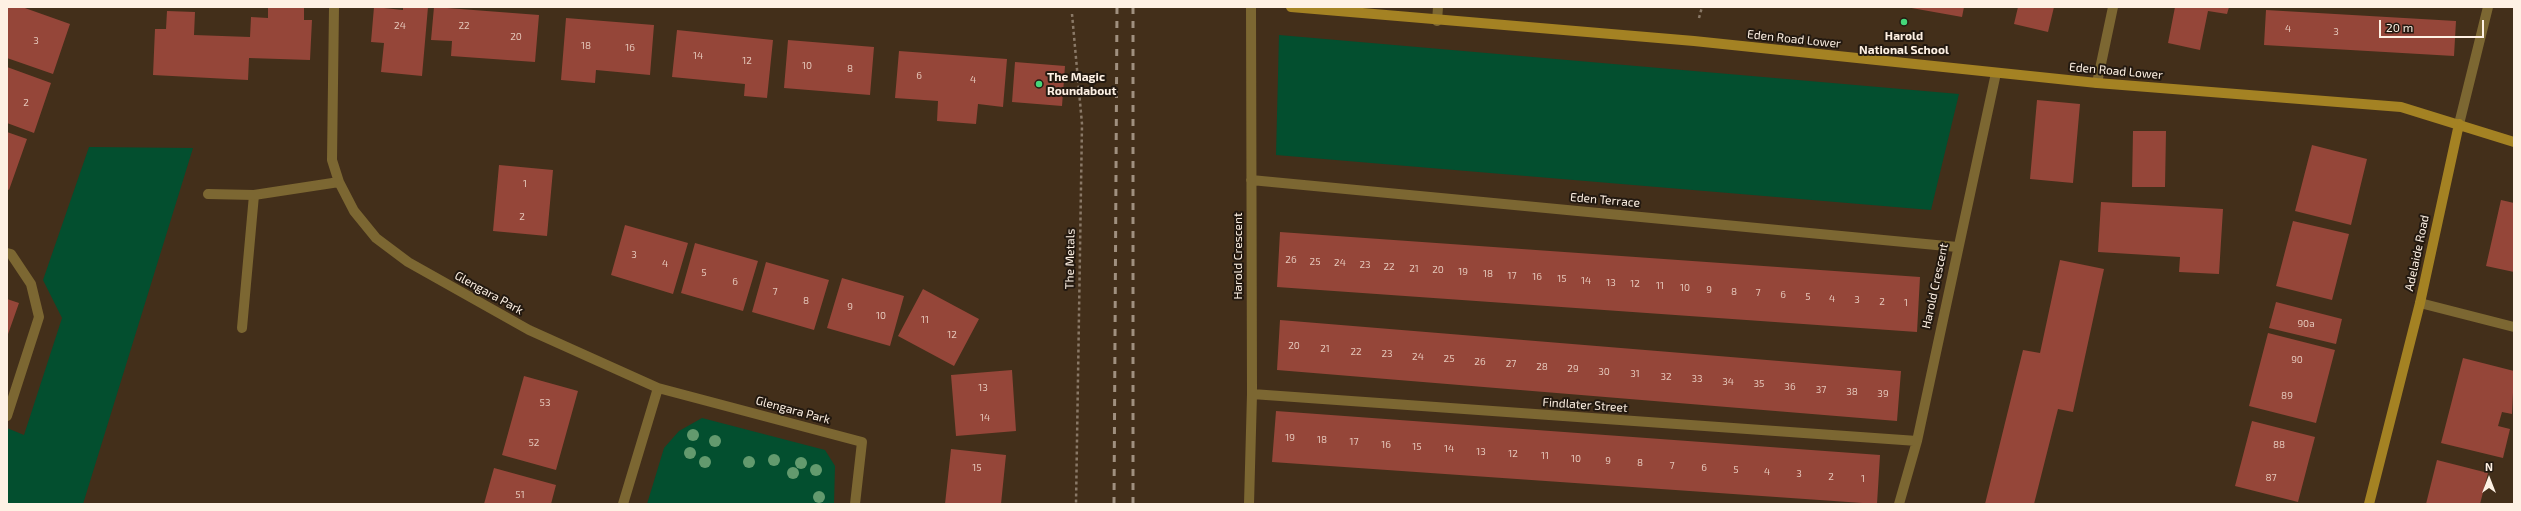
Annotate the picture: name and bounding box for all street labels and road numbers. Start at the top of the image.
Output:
street label: Eden Road Lower [1746,27,1842,51]
street label: Eden Road Lower [2069,60,2163,82]
street label: Eden Terrace [1569,190,1641,210]
street label: Harold Crescent [1231,213,1245,299]
street label: Adelaide Road [2402,214,2432,292]
street label: The Metals [1062,228,1078,290]
street label: Harold Crescent [1919,242,1951,330]
street label: Glengara Park [452,268,526,318]
street label: Glengara Park [754,393,832,427]
street label: Findlater Street [1542,395,1628,415]

